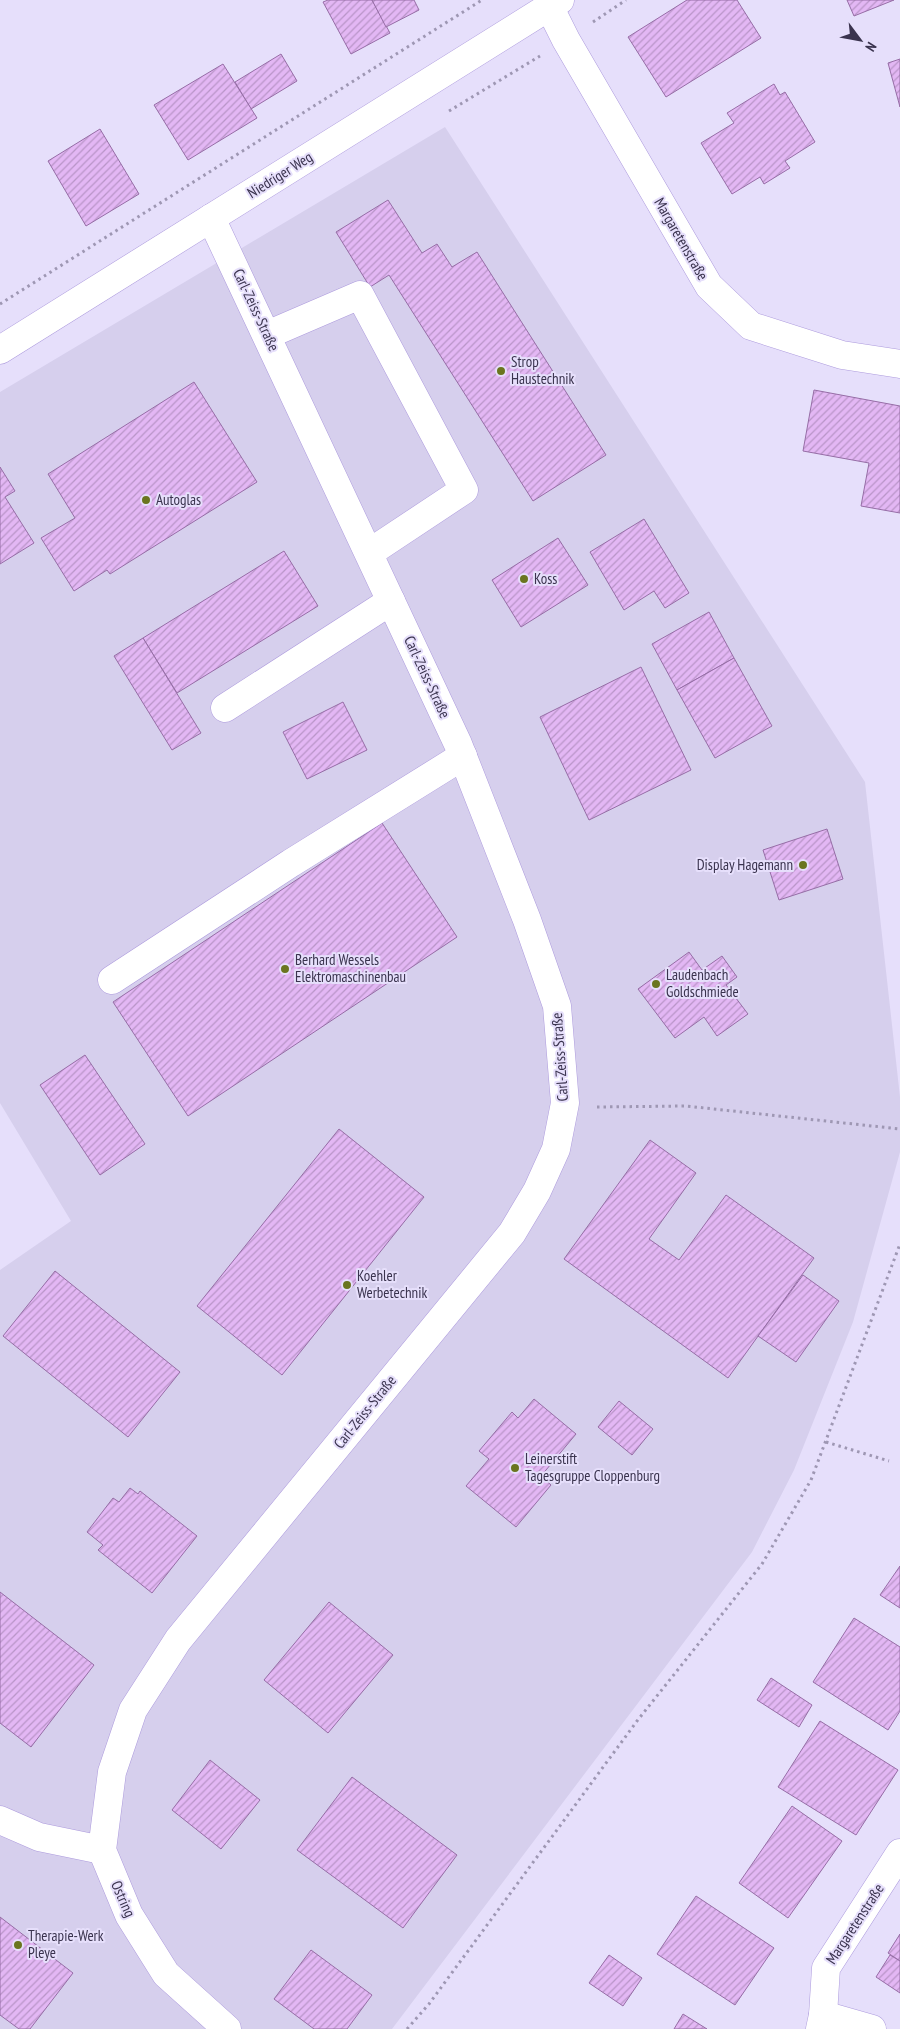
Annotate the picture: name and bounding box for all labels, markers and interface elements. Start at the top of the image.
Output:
north arrow [835,15,885,65]
text: N [861,39,881,55]
street label: Niedriger Weg [244,147,316,202]
street label: Margaretenstraße [650,194,713,283]
street label: Carl-Zeiss-Straße [229,266,284,354]
place label: Strop Haustechnik [511,352,574,388]
marker: Strop Haustechnik [495,365,507,377]
place label: Autoglas [156,490,201,509]
marker: Autoglas [140,494,152,506]
place label: Koss [534,569,557,588]
marker: Koss [518,573,530,585]
street label: Carl-Zeiss-Straße [400,633,455,721]
place label: Display Hagemann [697,855,793,874]
marker: Display Hagemann [797,859,809,871]
place label: Berhard Wessels Elektromaschinenbau [295,950,406,986]
marker: Berhard Wessels Elektromaschinenbau [279,963,291,975]
place label: Laudenbach Goldschmiede [666,965,739,1001]
marker: Laudenbach Goldschmiede [650,978,662,990]
street label: Carl-Zeiss-Straße [547,1012,572,1102]
place label: Koehler Werbetechnik [357,1266,427,1302]
marker: Koehler Werbetechnik [341,1279,353,1291]
street label: Carl-Zeiss-Straße [329,1371,400,1452]
place label: Leinerstift Tagesgruppe Cloppenburg [525,1449,660,1485]
marker: Leinerstift Tagesgruppe Cloppenburg [509,1462,521,1474]
street label: Ostring [107,1878,140,1920]
street label: Margaretenstraße [822,1880,888,1968]
place label: Therapie-Werk Pleye [28,1926,104,1962]
marker: Therapie-Werk Pleye [12,1939,24,1951]

